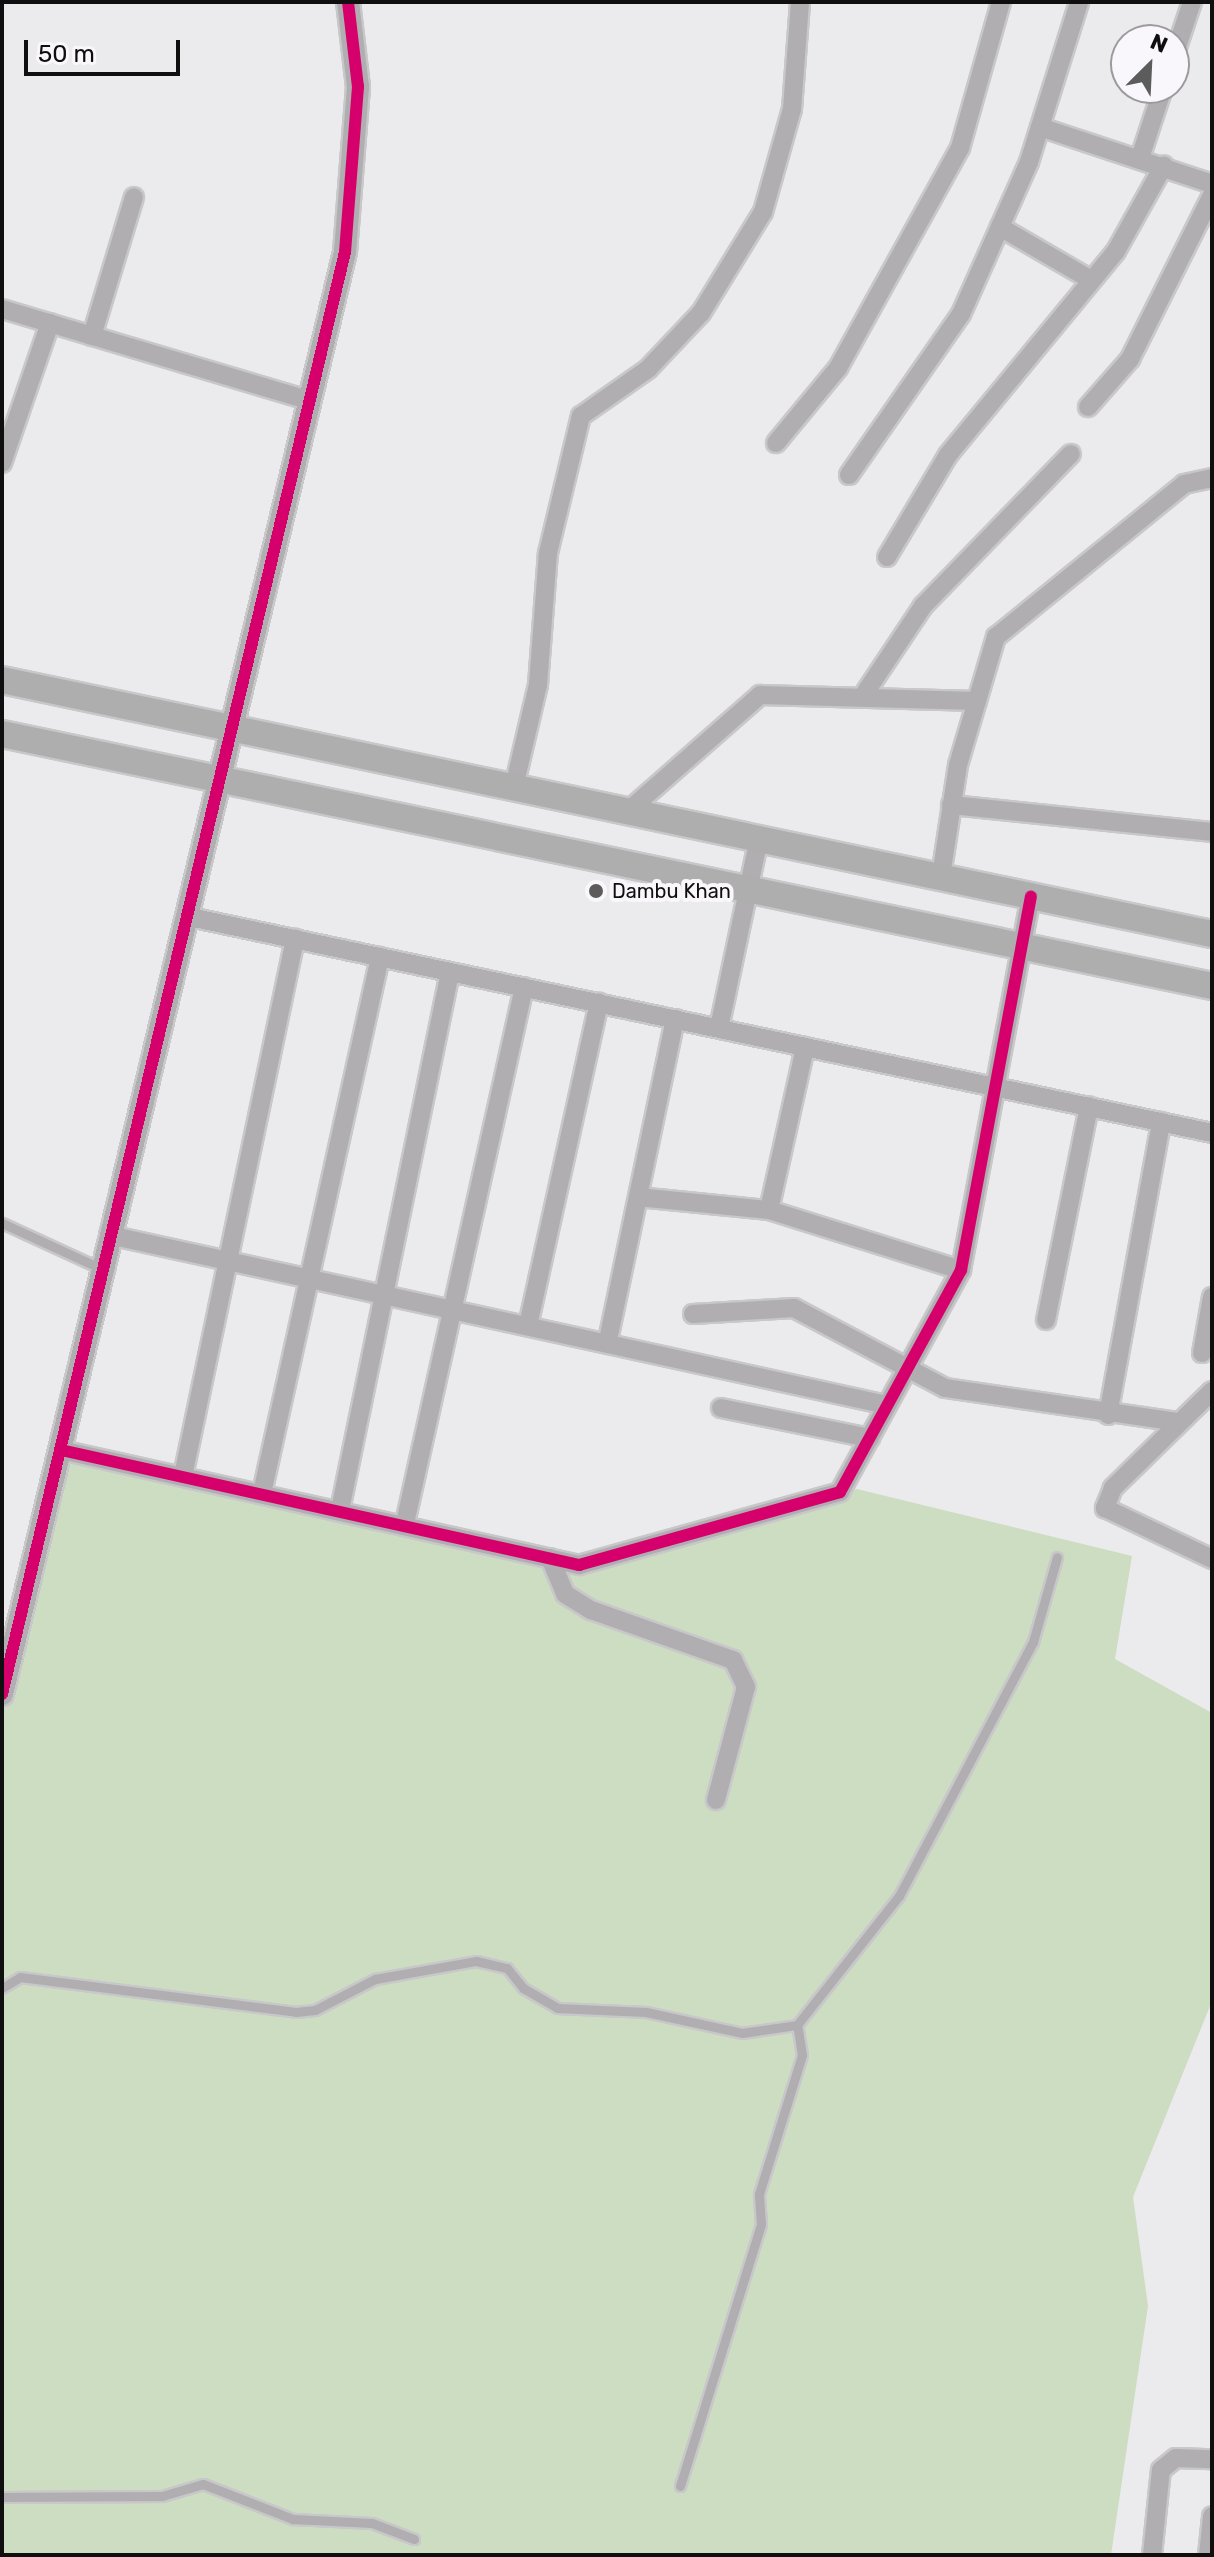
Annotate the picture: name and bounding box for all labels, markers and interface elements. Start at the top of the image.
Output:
scale bar [28,24,184,74]
north arrow [1110,24,1190,104]
text: N [1146,28,1172,59]
text: 50 m [38,40,95,68]
place label: Dambu Khan [612,879,731,903]
marker: Dambu Khan [587,882,605,900]

